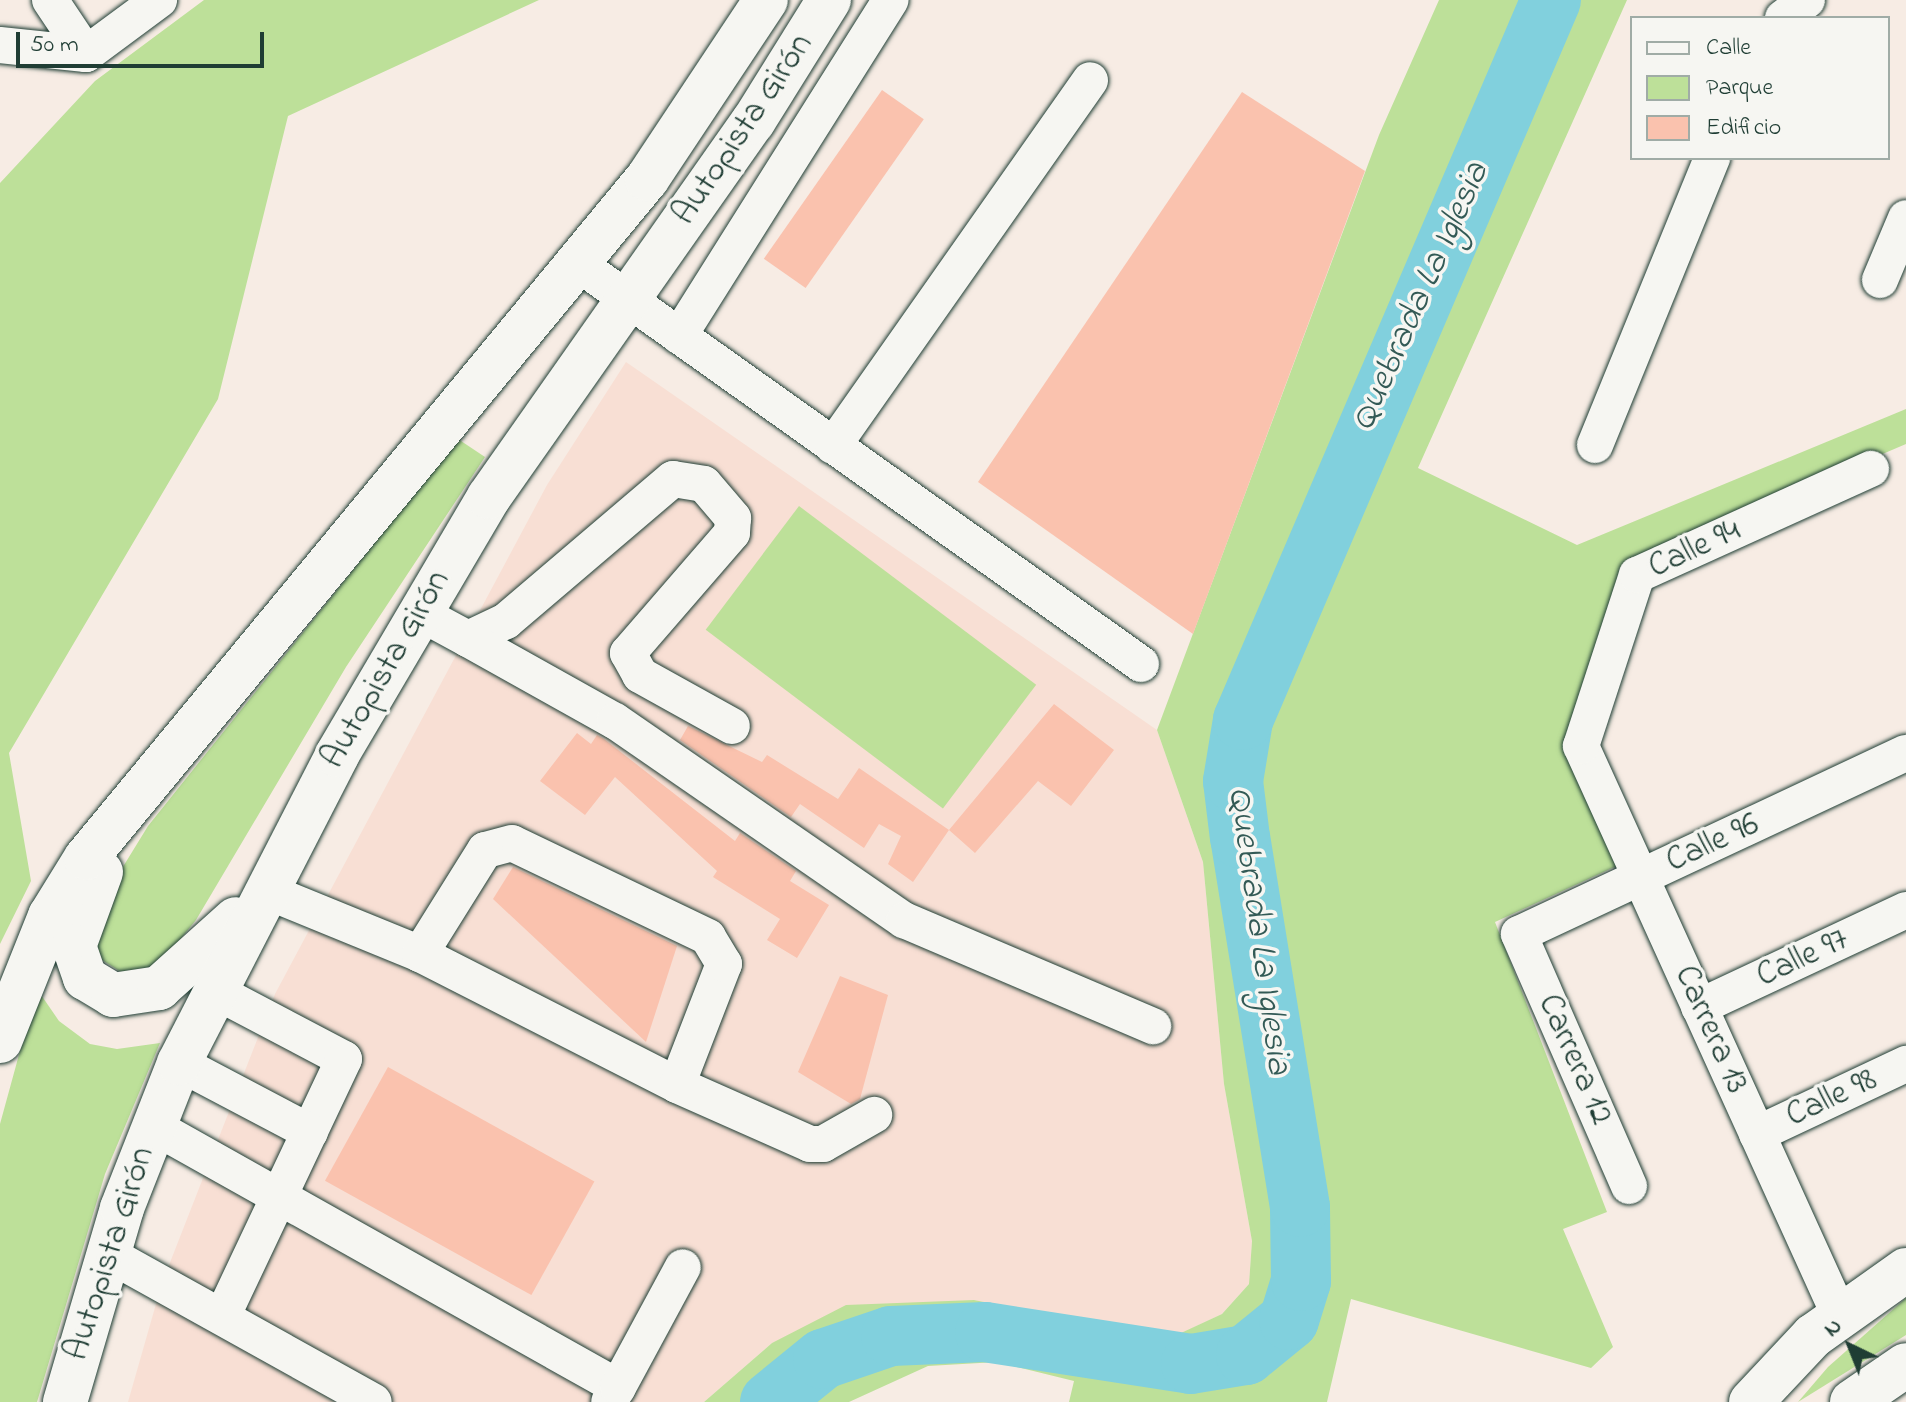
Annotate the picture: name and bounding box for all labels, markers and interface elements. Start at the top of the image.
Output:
scale bar [20,16,268,66]
legend [1630,16,1890,160]
street label: Autopista Girón [665,27,823,233]
text: 50 m [30,28,79,63]
text: Calle [1706,31,1751,66]
text: Parque [1706,71,1773,106]
text: Edificio [1706,111,1781,146]
water label: Quebrada La Iglesia [1342,156,1500,438]
street label: Calle 94 [1643,511,1747,589]
street label: Autopista Girón [314,564,460,776]
water label: Quebrada La Iglesia [1216,785,1300,1077]
street label: Calle 96 [1660,805,1766,883]
street label: Calle 97 [1751,920,1855,998]
street label: Carrera 13 [1664,960,1756,1100]
street label: Carrera 12 [1527,988,1621,1132]
street label: Calle 98 [1780,1060,1884,1138]
street label: Autopista Girón [57,1142,165,1366]
north arrow [1810,1306,1890,1386]
text: N [1817,1312,1850,1345]

